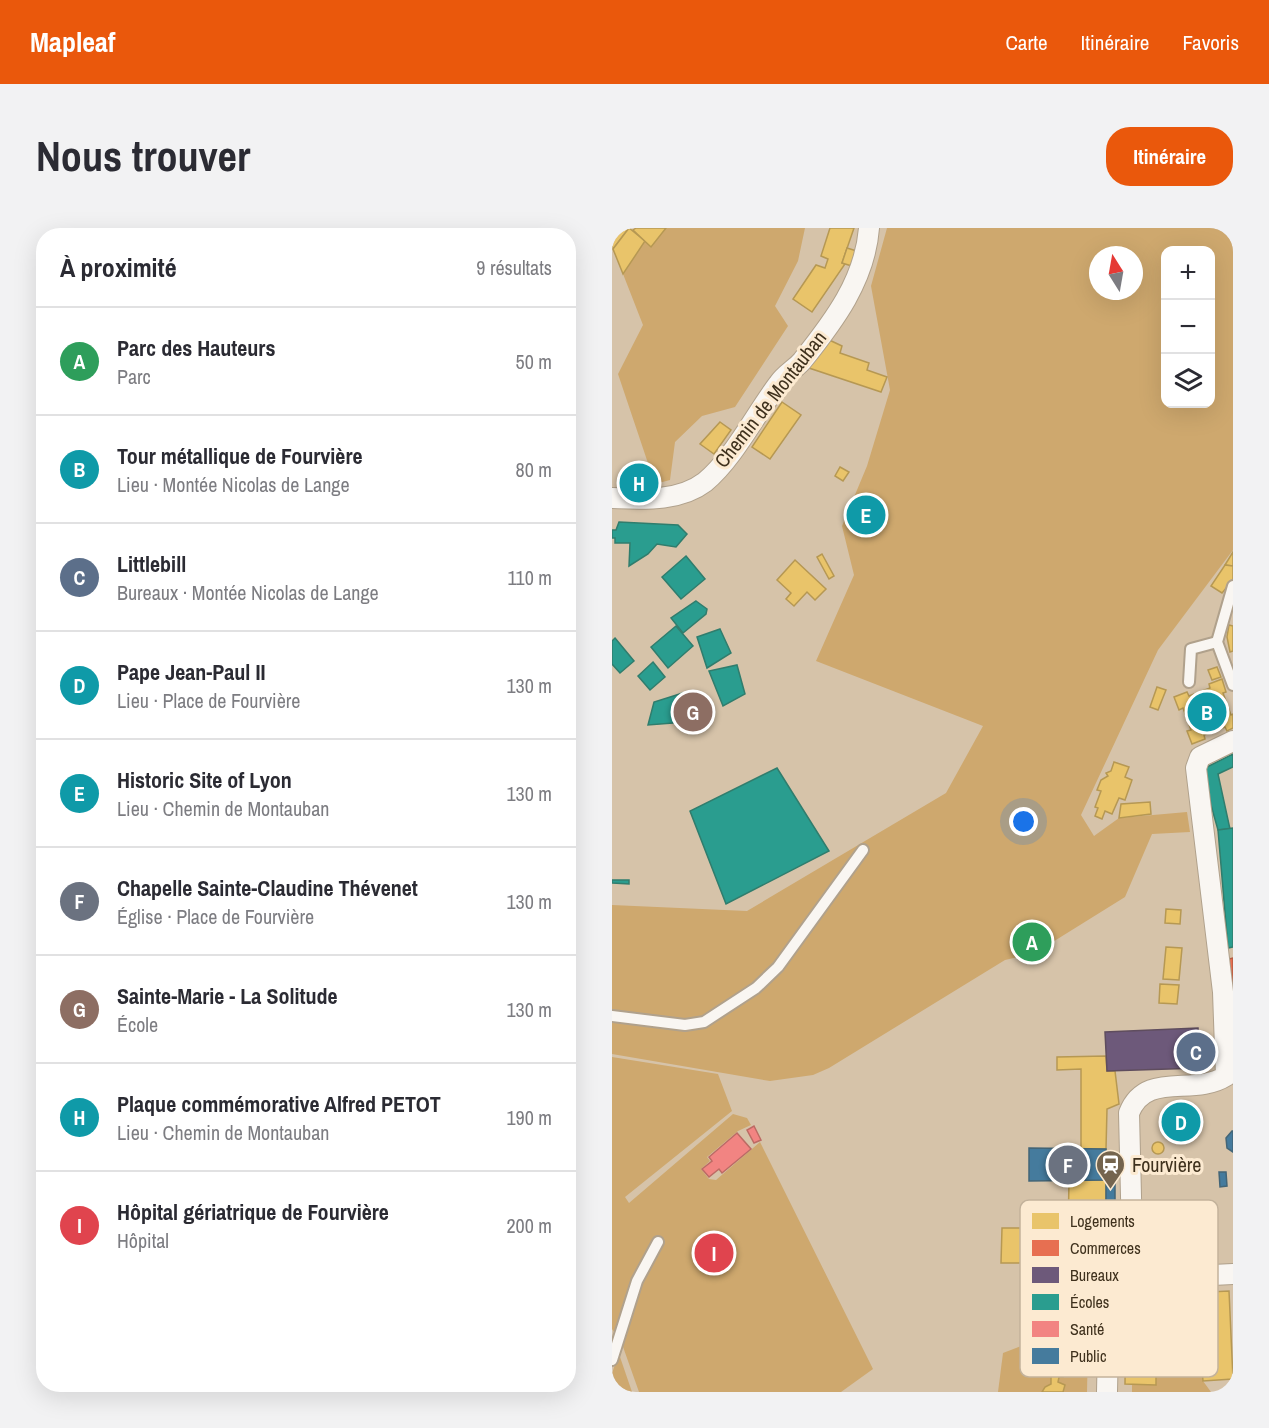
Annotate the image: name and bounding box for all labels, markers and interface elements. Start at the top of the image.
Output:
text: Mapleaf [30,23,115,61]
text: Carte [1005,28,1048,57]
text: Itinéraire [1081,28,1149,57]
text: Favoris [1182,28,1239,57]
button: Itinéraire [1106,127,1233,186]
text: Nous trouver [36,128,250,184]
north arrow [1089,246,1143,300]
map controls [1161,246,1215,408]
button: + [1161,246,1215,300]
text: À proximité [60,250,177,285]
text: 9 résultats [476,254,552,281]
button: − [1161,300,1215,354]
street label: Chemin de Montauban [708,325,832,473]
text: Parc des Hauteurs [117,333,275,363]
text: A [74,348,85,375]
text: 50 m [516,348,552,375]
button: layers [1161,354,1215,408]
text: Parc [117,363,151,390]
text: Tour métallique de Fourvière [117,441,362,471]
text: B [74,456,85,483]
text: 80 m [516,456,552,483]
pin: H [620,460,658,506]
text: Lieu · Montée Nicolas de Lange [117,471,350,498]
pin: E [846,492,886,538]
text: Littlebill [117,549,186,579]
text: C [74,564,85,591]
text: 110 m [508,564,552,591]
text: Bureaux · Montée Nicolas de Lange [117,579,379,606]
text: Pape Jean-Paul II [117,657,265,687]
text: D [74,672,85,699]
text: 130 m [506,672,552,699]
text: Lieu · Place de Fourvière [117,687,300,714]
pin: G [674,690,712,734]
pin: B [1188,690,1226,734]
text: Historic Site of Lyon [117,765,292,795]
text: E [74,780,85,807]
text: 130 m [506,780,552,807]
text: Lieu · Chemin de Montauban [117,795,329,822]
your location [1009,807,1038,836]
text: Chapelle Sainte-Claudine Thévenet [117,873,418,903]
text: F [74,888,85,915]
text: 130 m [506,888,552,915]
text: Église · Place de Fourvière [117,903,314,930]
pin: A [1012,920,1052,964]
text: Sainte-Marie - La Solitude [117,981,338,1011]
text: G [73,996,86,1023]
text: 130 m [506,996,552,1023]
text: École [117,1011,158,1038]
pin: C [1176,1030,1216,1074]
text: Plaque commémorative Alfred PETOT [117,1089,441,1119]
pin: D [1162,1100,1200,1144]
text: H [74,1104,85,1131]
text: 190 m [506,1104,552,1131]
text: Lieu · Chemin de Montauban [117,1119,329,1146]
pin: F [1048,1142,1088,1188]
station icon: Fourvière [1095,1148,1127,1190]
place label: Fourvière [1132,1151,1201,1178]
text: Hôpital gériatrique de Fourvière [117,1197,389,1227]
legend [1020,1200,1218,1377]
text: Logements [1070,1210,1135,1232]
text: I [77,1212,82,1239]
text: 200 m [506,1212,552,1239]
text: Hôpital [117,1227,169,1254]
pin: I [694,1230,734,1276]
text: Commerces [1070,1237,1141,1259]
text: Bureaux [1070,1264,1119,1286]
text: Écoles [1070,1291,1109,1313]
text: Santé [1070,1318,1104,1340]
text: Public [1070,1345,1107,1367]

